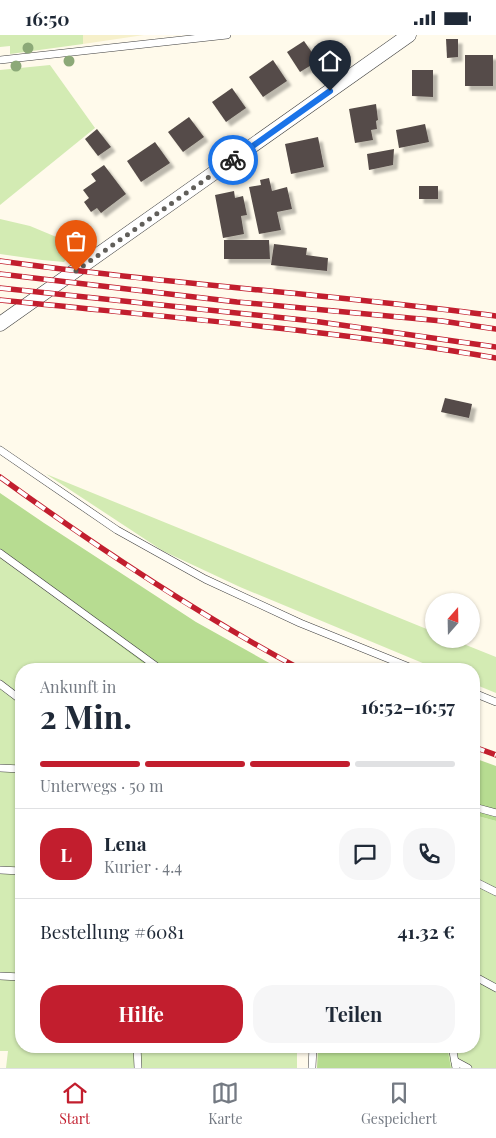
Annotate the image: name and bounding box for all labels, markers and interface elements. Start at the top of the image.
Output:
text: 16:50 [25,5,69,31]
pin [309,40,351,91]
icon: home [316,47,344,75]
courier [208,135,258,185]
icon: bike [219,146,247,174]
pin [55,220,97,271]
icon: bag [62,227,90,255]
north arrow [425,593,480,647]
map controls [425,593,480,648]
text: Ankunft in [40,676,116,697]
text: 16:52–16:57 [361,693,455,719]
text: 2 Min. [40,694,132,737]
text: Unterwegs · 50 m [40,775,164,796]
button: chat [339,828,391,880]
button: phone [403,828,455,880]
text: Lena [104,830,147,856]
text: L [60,841,72,867]
text: Kurier · 4.4 [104,856,182,877]
text: Bestellung #6081 [40,918,184,944]
text: 41.32 € [398,918,455,944]
button: Hilfe [40,985,243,1043]
button: Teilen [253,985,455,1043]
tab: Start [59,1079,90,1128]
tab: Karte [208,1079,243,1128]
tab: Gespeichert [361,1079,437,1128]

